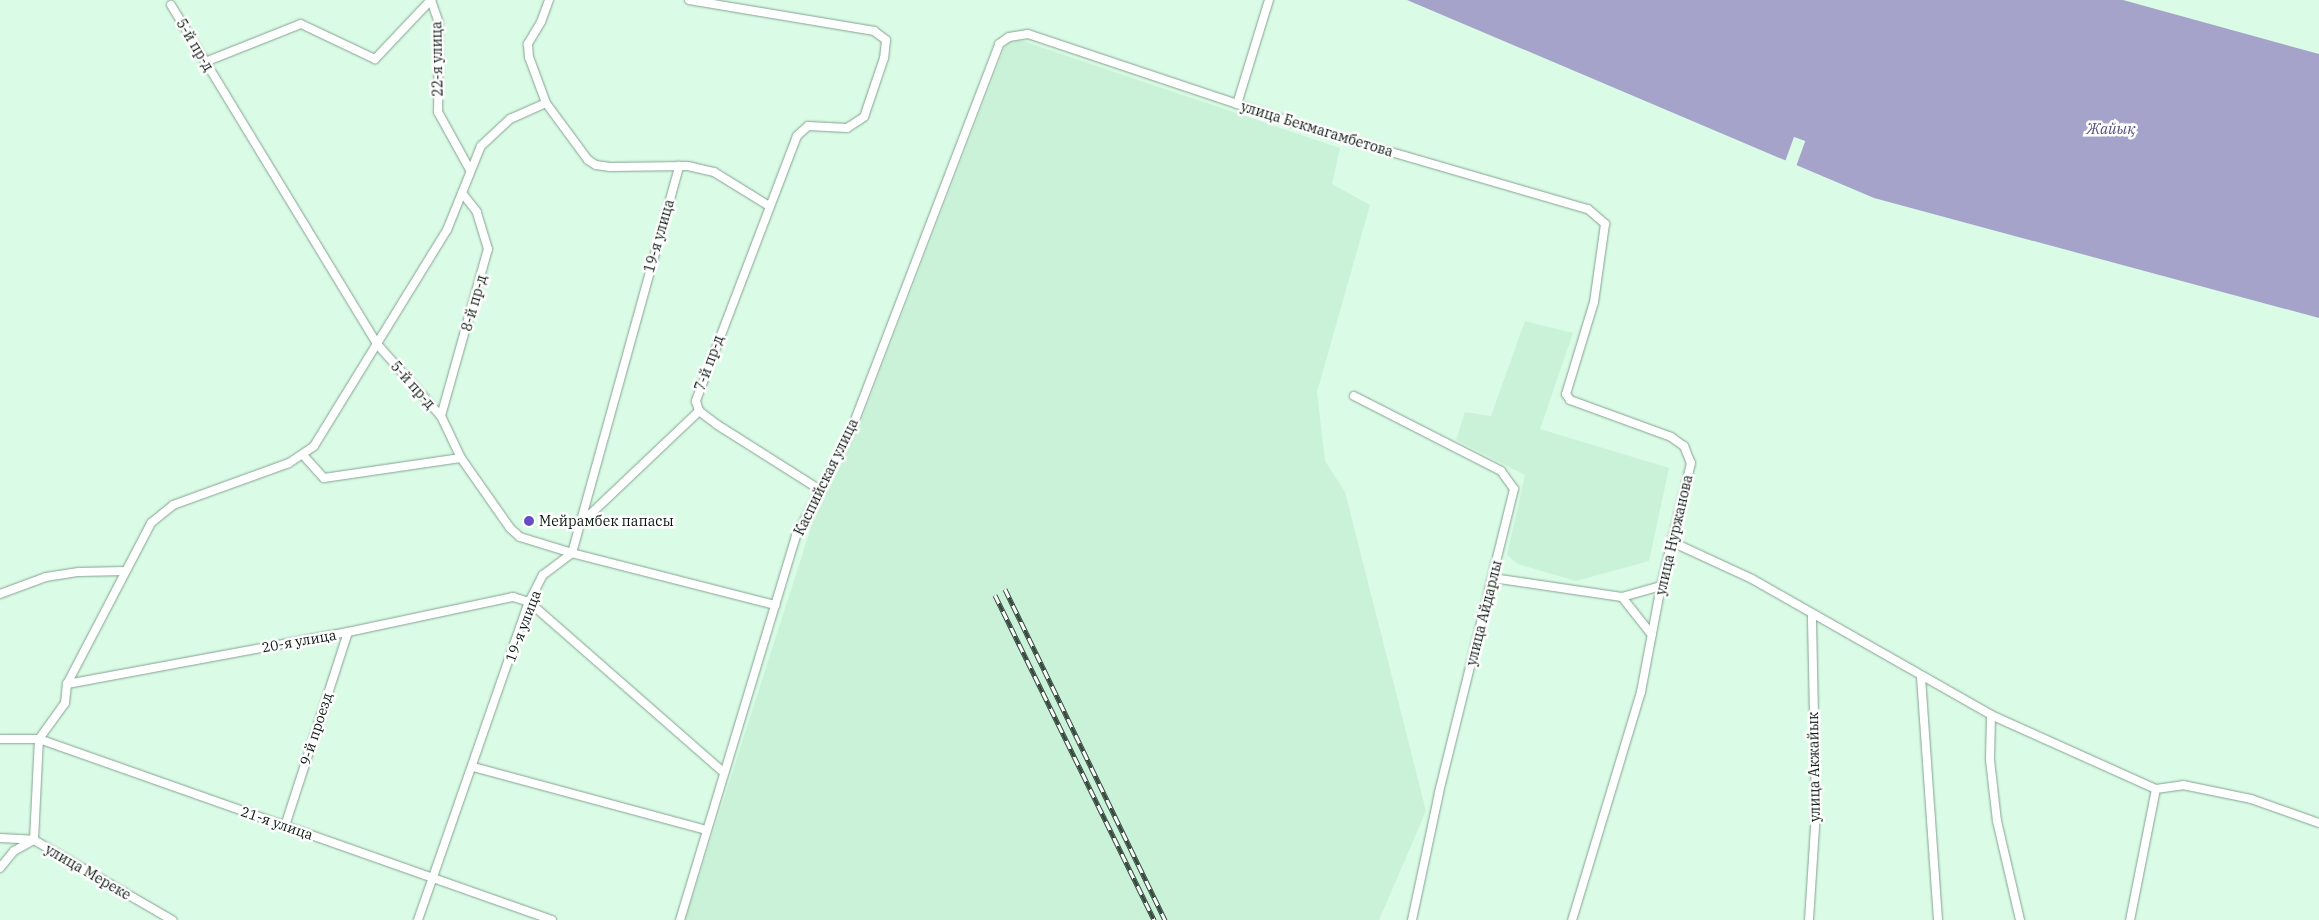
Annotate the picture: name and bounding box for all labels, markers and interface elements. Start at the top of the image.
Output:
street label: 5-й пр-д [173,16,217,74]
street label: 22-я улица [428,21,446,97]
street label: улица Бекмагамбетова [1239,98,1395,160]
water label: Жайық [2087,120,2135,138]
street label: 19-я улица [641,198,677,274]
street label: 8-й пр-д [458,273,490,333]
street label: 7-й пр-д [691,333,727,393]
street label: 5-й пр-д [387,358,439,412]
street label: Каспийская улица [790,416,862,538]
street label: улица Нуржанова [1652,473,1696,597]
place label: Мейрамбек папасы [539,513,674,529]
marker: Мейрамбек папасы [523,515,535,527]
street label: улица Айдарлы [1463,559,1505,667]
street label: 19-я улица [502,588,544,664]
street label: 20-я улица [260,626,338,656]
street label: 9-й проезд [296,691,336,767]
street label: улица Акжайык [1805,712,1823,822]
street label: 21-я улица [239,803,315,843]
street label: улица Мереке [42,841,134,903]

